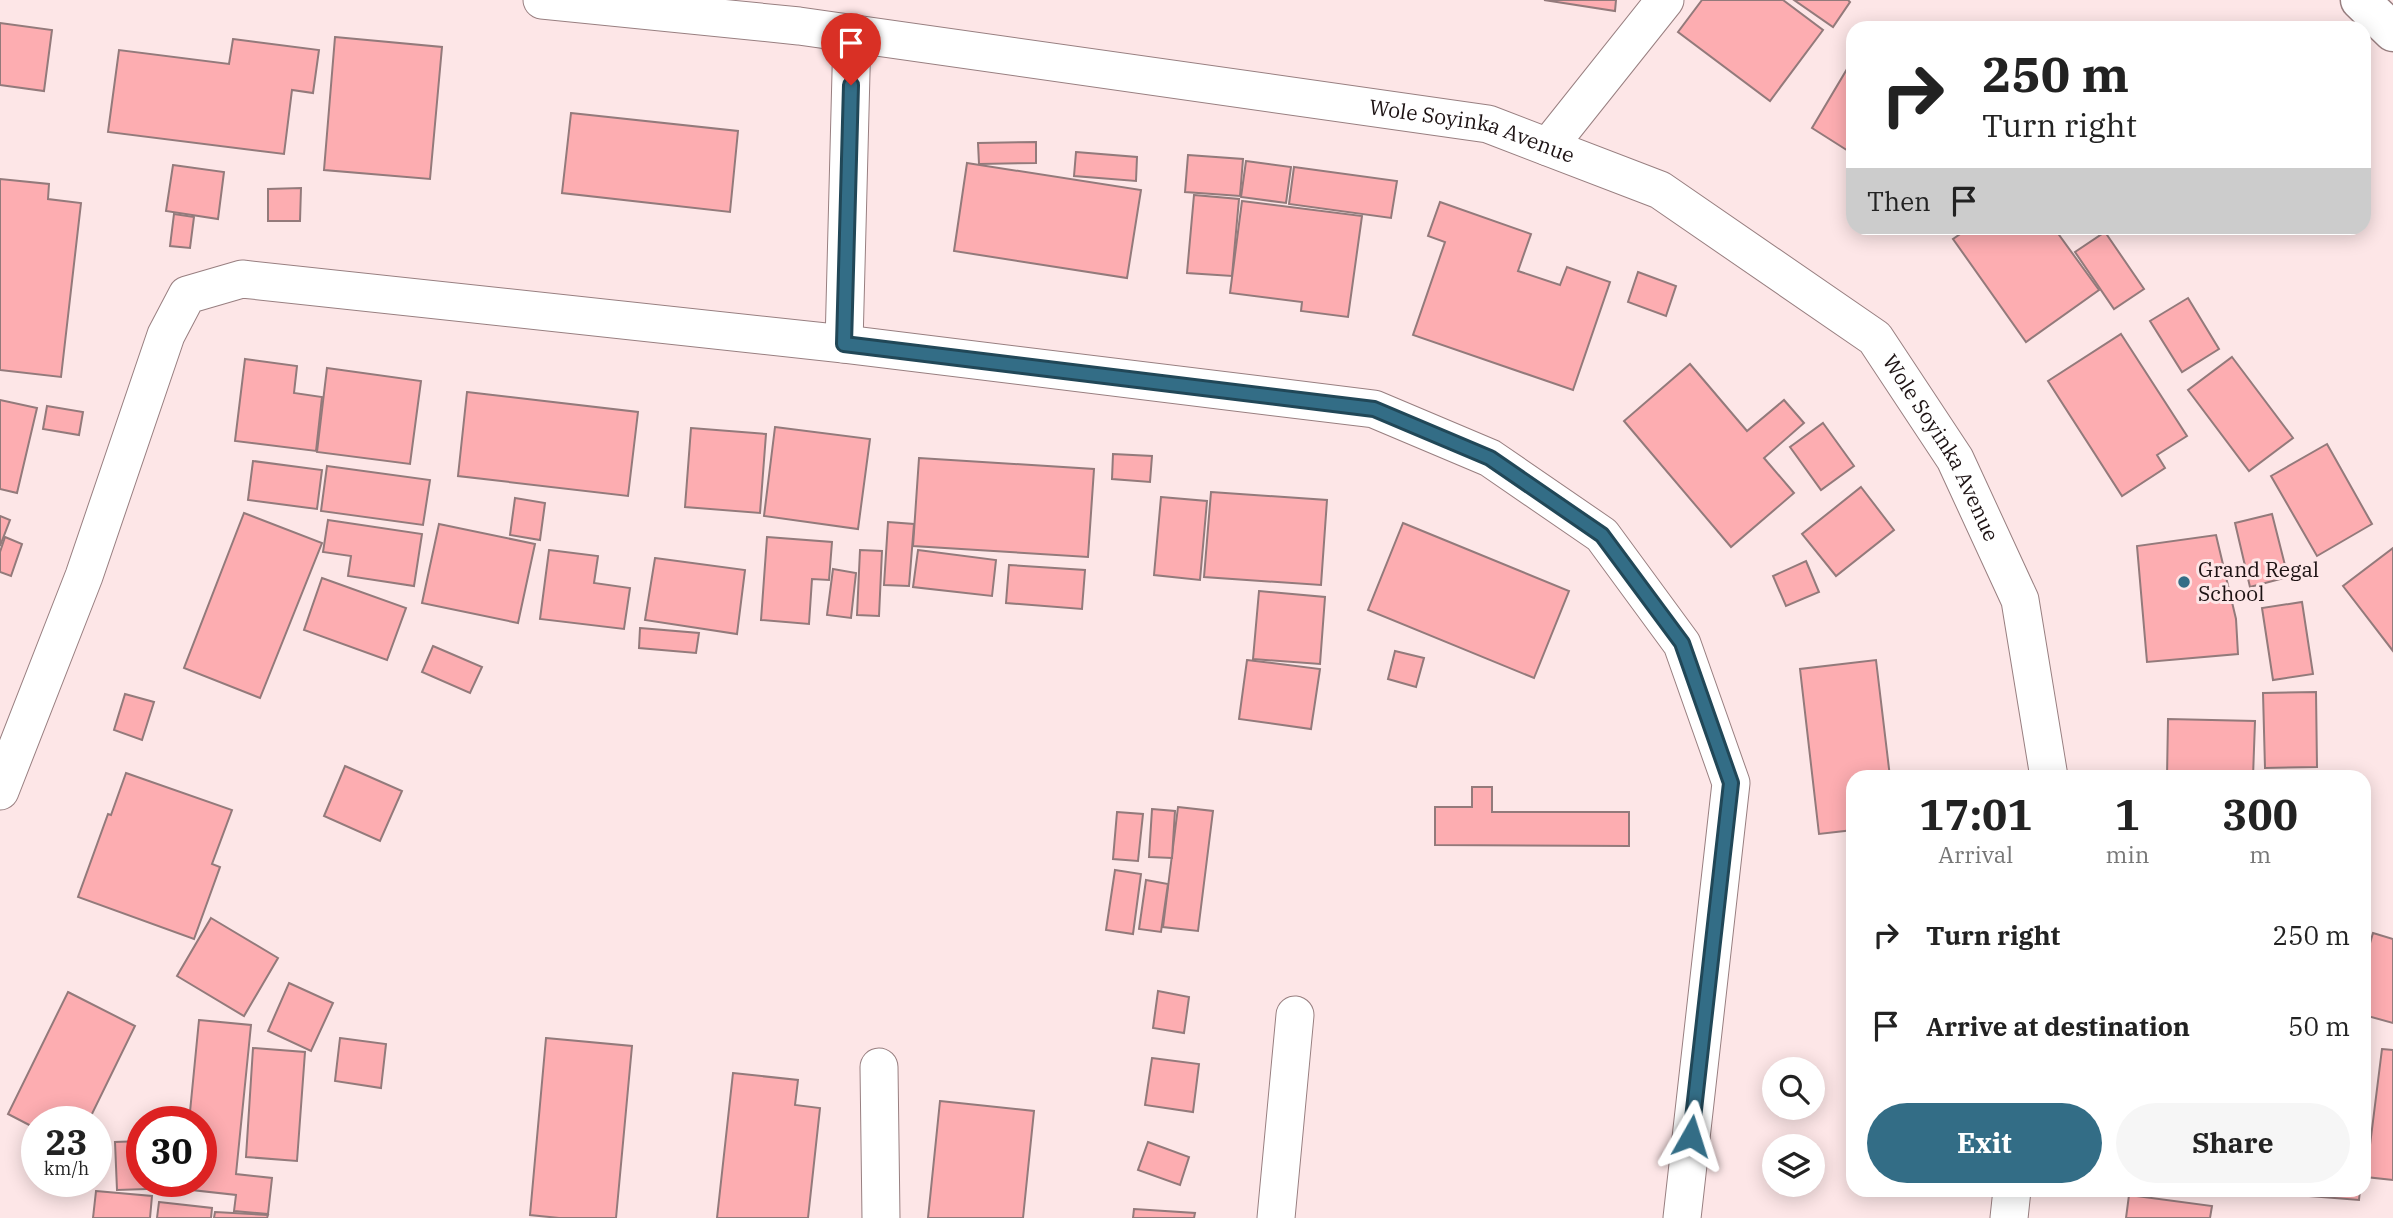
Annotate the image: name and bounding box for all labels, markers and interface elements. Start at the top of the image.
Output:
pin [821,13,881,85]
icon: arrive [832,24,870,62]
text: 250 m [1982,42,2129,105]
icon: right [1867,49,1958,140]
street label: Wole Soyinka Avenue [1367,92,1579,169]
text: Turn right [1982,104,2137,146]
icon: arrive [1945,182,1983,220]
text: Then [1867,184,1931,218]
street label: Wole Soyinka Avenue [1877,349,2006,545]
place label: Grand Regal School [2198,555,2319,607]
marker: Grand Regal School [2176,574,2192,590]
text: 17:01 [1919,787,2033,842]
text: 1 [2115,787,2140,842]
text: 300 [2222,787,2298,842]
text: Arrival [1938,839,2013,869]
text: min [2106,839,2149,869]
text: m [2249,839,2271,869]
icon: right [1867,916,1905,954]
text: Turn right [1926,918,2060,952]
text: 250 m [2272,918,2350,952]
icon: arrive [1867,1007,1905,1045]
text: Arrive at destination [1926,1009,2190,1043]
text: 50 m [2288,1009,2350,1043]
map controls [1762,1057,1825,1197]
button: search [1762,1057,1825,1120]
position arrow [1654,1099,1728,1173]
button: Exit [1867,1103,2102,1183]
button: Share [2116,1103,2350,1183]
speed limit sign: 30 [126,1106,217,1197]
text: 23 [45,1119,88,1165]
button: layers [1762,1134,1825,1197]
text: km/h [44,1157,89,1180]

